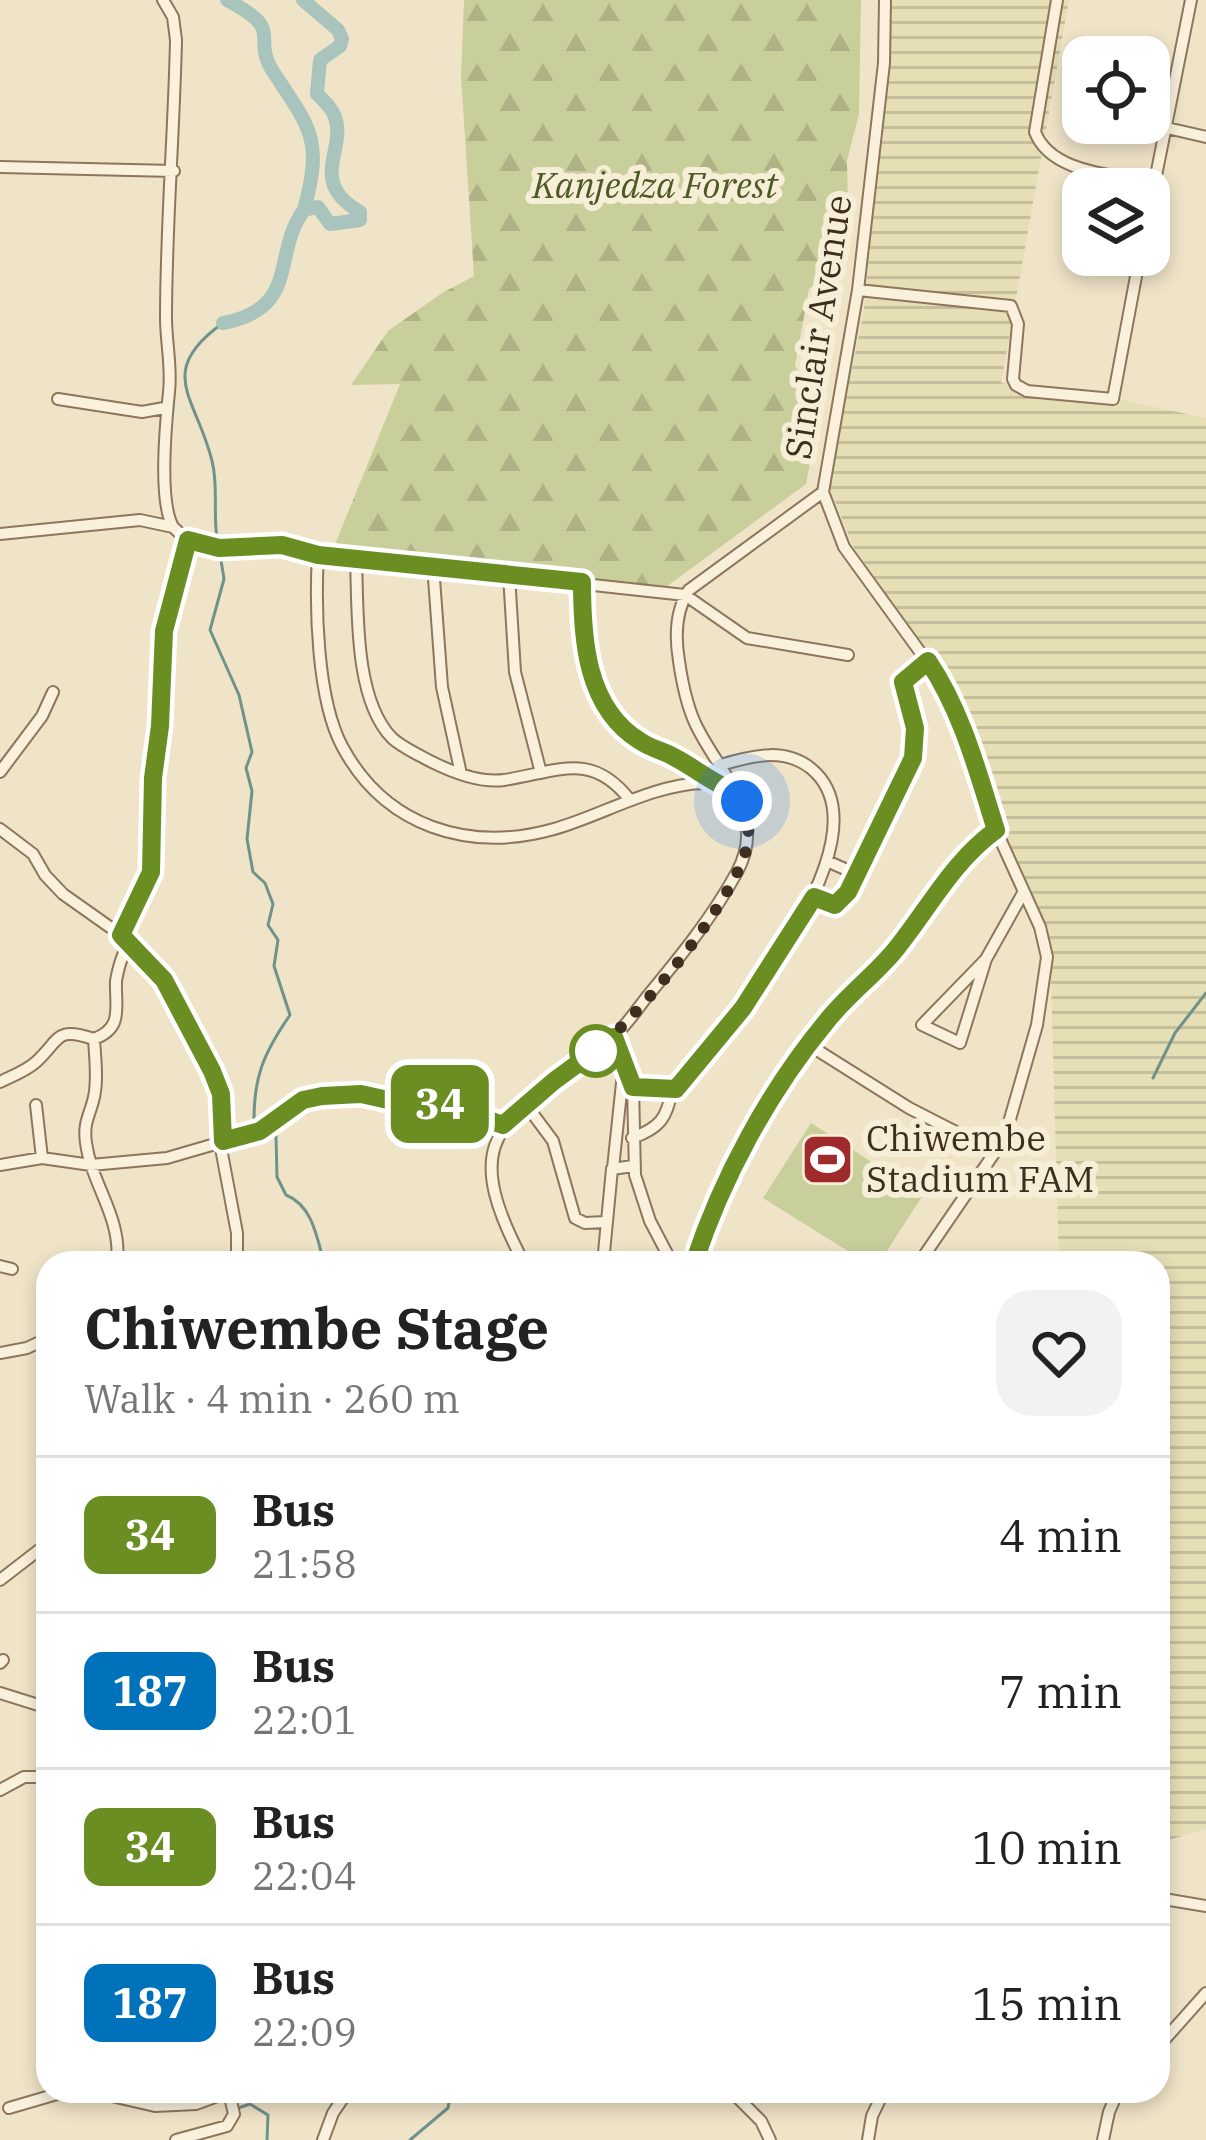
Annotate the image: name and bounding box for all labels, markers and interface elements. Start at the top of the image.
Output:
map controls [1062,36,1170,276]
button: locate [1062,36,1170,144]
park label: Kanjedza Forest [531,161,779,208]
button: layers [1062,168,1170,276]
street label: Sinclair Avenue [773,192,862,462]
your location [712,771,772,831]
unlabelled marker [571,1026,621,1076]
line badge: 34 [386,1065,494,1143]
text: 34 [415,1076,465,1131]
place label: Chiwembe Stadium FAM [866,1114,1094,1202]
sports icon: Chiwembe Stadium FAM [799,1131,855,1187]
button: heart [996,1290,1122,1416]
text: Chiwembe Stage [84,1291,549,1365]
text: Walk · 4 min · 260 m [84,1373,460,1424]
text: Bus [252,1480,335,1538]
text: 4 min [999,1506,1122,1564]
text: 34 [125,1507,175,1562]
text: 21:58 [252,1538,357,1589]
text: Bus [252,1636,335,1694]
text: 7 min [999,1662,1122,1720]
text: 187 [112,1663,188,1718]
text: 22:01 [252,1694,357,1745]
text: Bus [252,1792,335,1850]
text: 10 min [972,1818,1122,1876]
text: 34 [125,1819,175,1874]
text: 22:04 [252,1850,357,1901]
text: Bus [252,1948,335,2006]
text: 15 min [972,1974,1122,2032]
text: 187 [112,1975,188,2030]
text: 22:09 [252,2006,357,2057]

